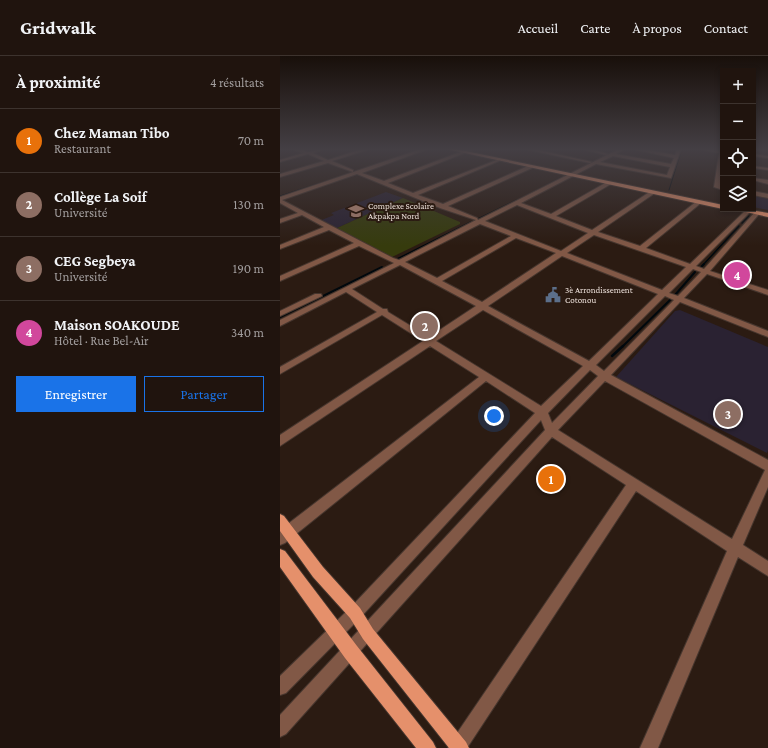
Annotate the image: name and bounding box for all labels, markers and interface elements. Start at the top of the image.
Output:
text: Gridwalk [20,17,96,38]
text: Accueil [518,20,558,36]
text: Carte [580,20,611,36]
text: À propos [633,20,682,36]
text: Contact [704,20,748,36]
map controls [720,68,756,212]
button: + [720,68,756,104]
text: À proximité [16,73,100,92]
text: 4 résultats [210,75,264,90]
button: − [720,104,756,140]
text: Chez Maman Tibo [54,125,170,141]
text: 1 [27,133,31,148]
text: 70 m [238,133,264,148]
button: locate [720,140,756,176]
text: Restaurant [54,141,111,156]
button: layers [720,176,756,212]
text: Collège La Soif [54,189,147,205]
text: 2 [26,197,32,212]
text: 130 m [233,197,264,212]
place label: Complexe Scolaire Akpakpa Nord [368,201,434,221]
school or university icon: Complexe Scolaire Akpakpa Nord [347,202,365,220]
text: Université [54,205,107,220]
text: CEG Segbeya [54,253,136,269]
pin: 4 [724,260,750,290]
text: 3 [26,261,32,276]
text: 190 m [233,261,264,276]
text: Université [54,269,107,284]
place label: 3è Arrondissement Cotonou [565,285,634,305]
public building icon: 3è Arrondissement Cotonou [544,286,562,304]
pin: 2 [412,311,438,341]
text: Maison SOAKOUDE [54,317,180,333]
text: 4 [25,325,33,340]
text: 340 m [231,325,264,340]
text: Hôtel · Rue Bel-Air [54,333,149,348]
button: Enregistrer [16,376,136,412]
button: Partager [144,376,264,412]
pin: 3 [715,399,741,429]
your location [484,406,504,426]
pin: 1 [538,464,564,494]

